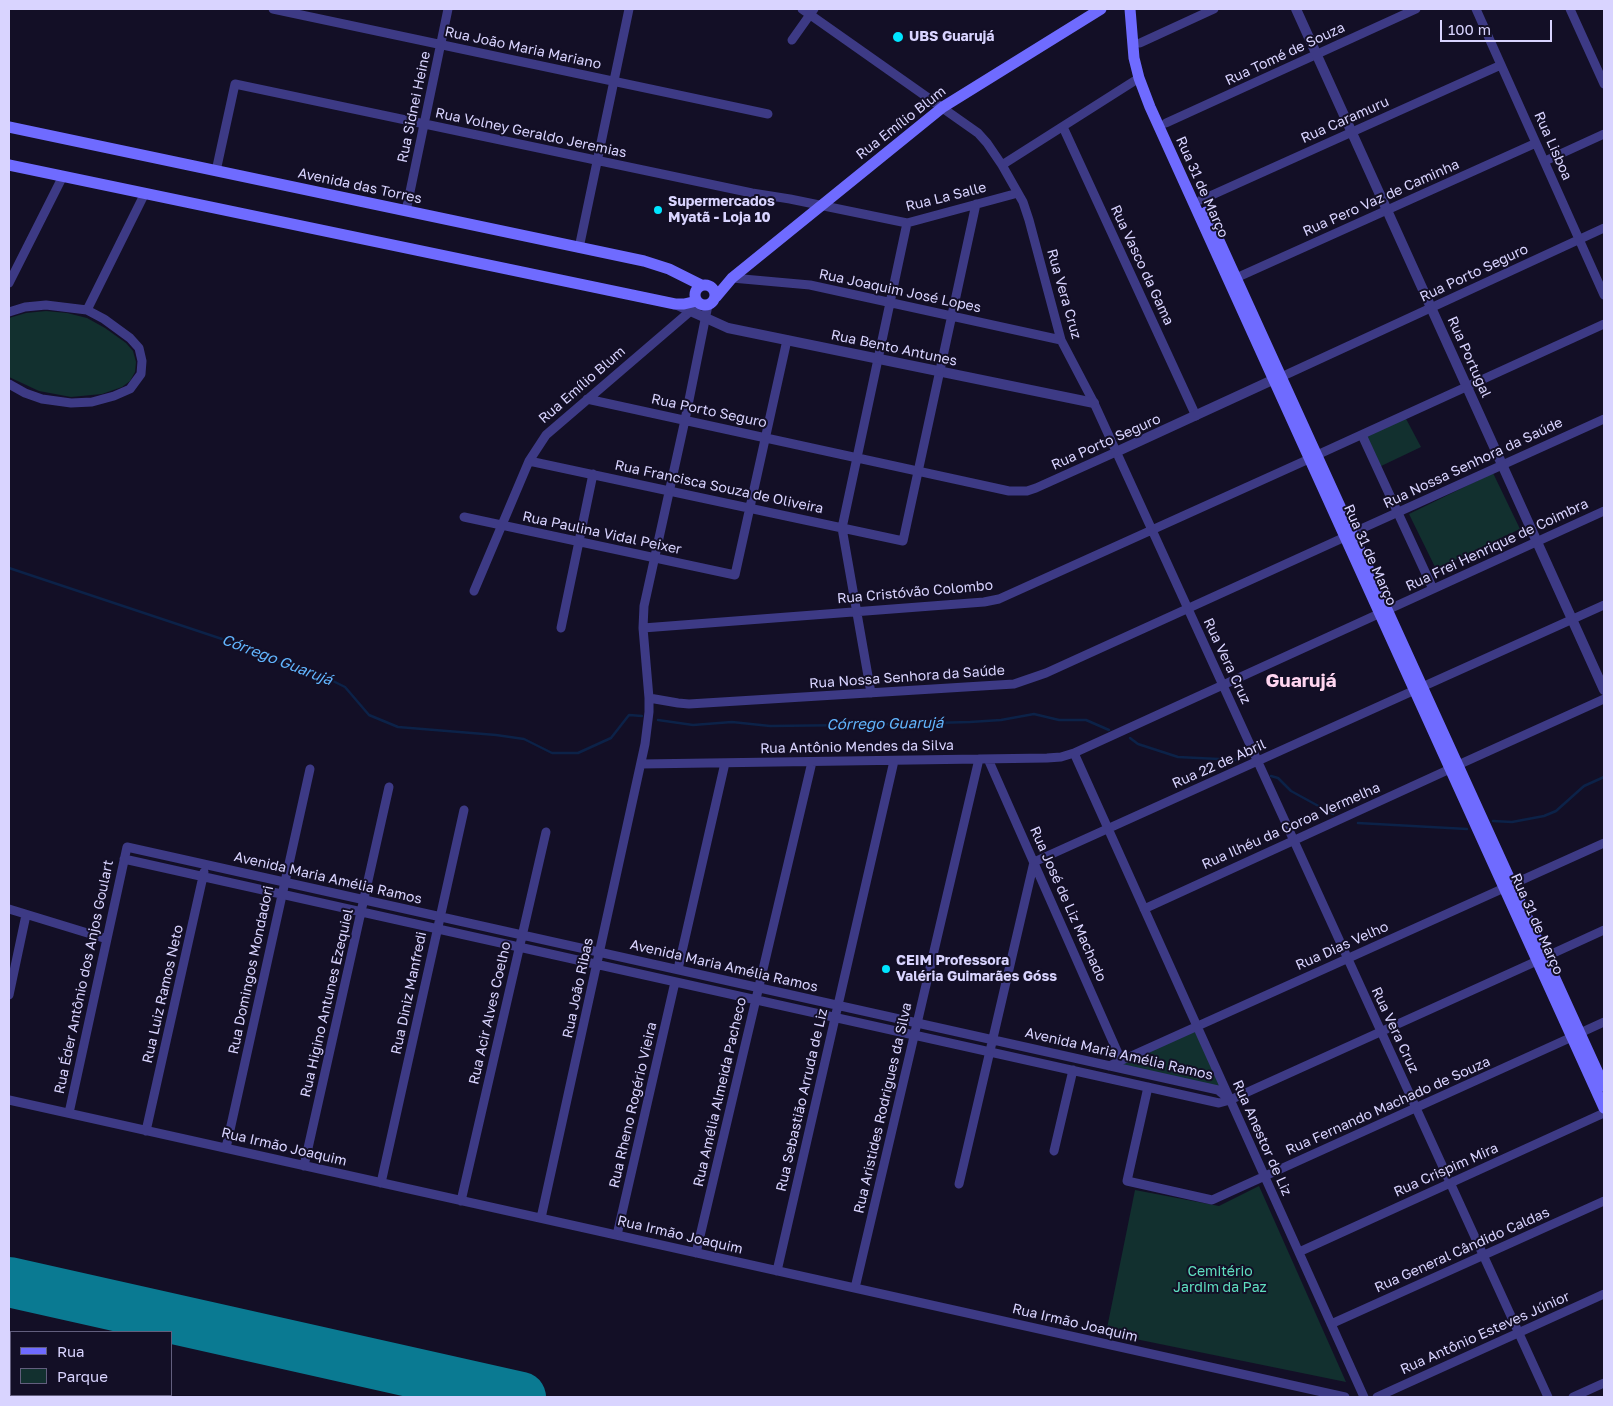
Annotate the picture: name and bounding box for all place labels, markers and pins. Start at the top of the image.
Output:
place label: UBS Guarujá [909,29,994,45]
marker: UBS Guarujá [891,30,905,44]
place label: Supermercados Myatã - Loja 10 [668,194,775,226]
marker: Supermercados Myatã - Loja 10 [652,204,664,216]
place label: CEIM Professora Valéria Guimarães Góss [896,953,1057,986]
marker: CEIM Professora Valéria Guimarães Góss [880,963,892,975]

